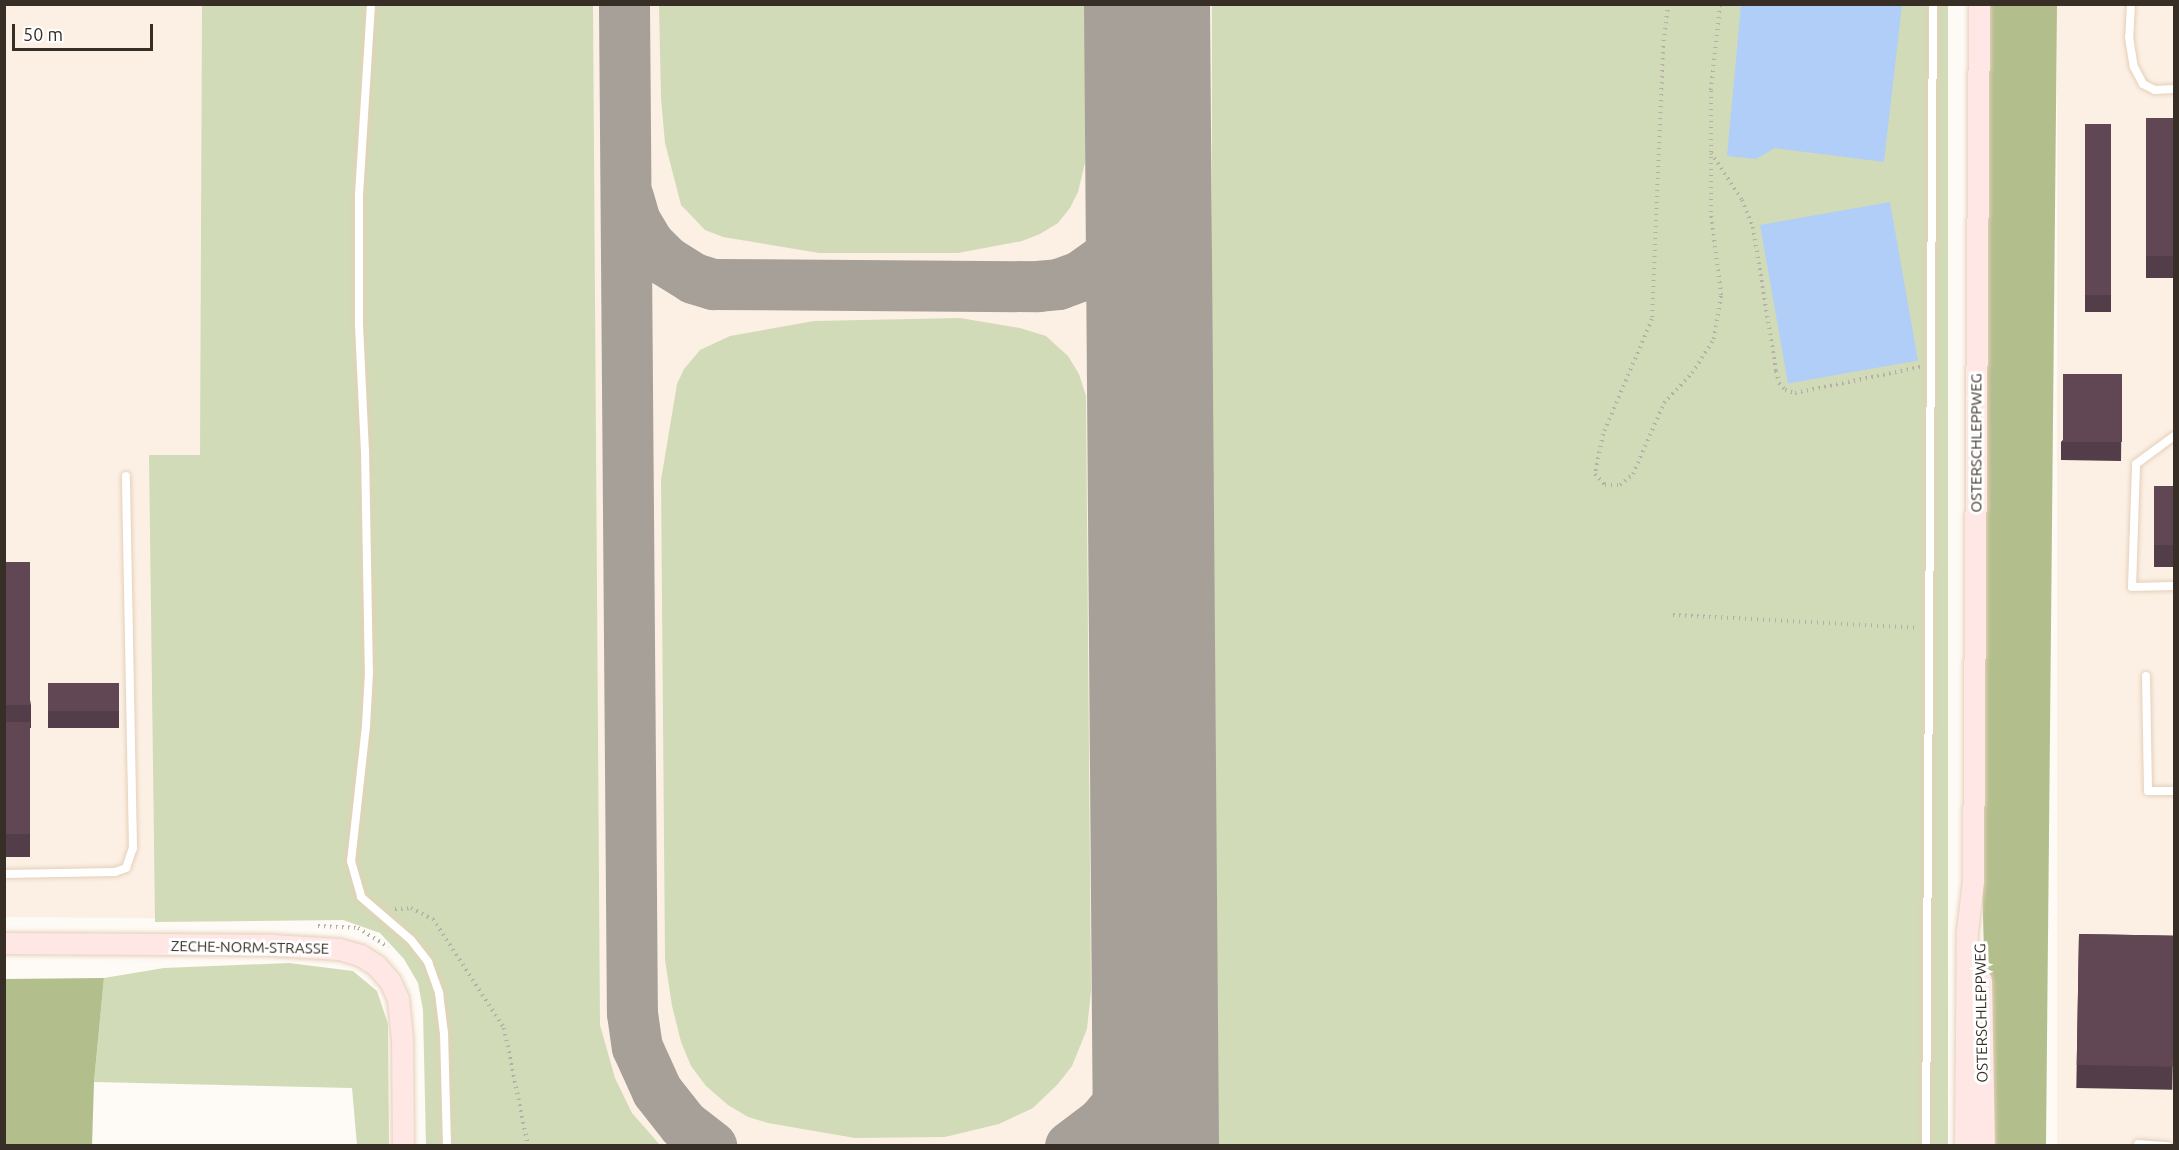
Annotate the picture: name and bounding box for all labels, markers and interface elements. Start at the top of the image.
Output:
scale bar [15,12,156,50]
text: 50 m [23,24,63,44]
street label: OSTERSCHLEPPWEG [1967,373,1985,513]
street label: ZECHE-NORM-STRASSE [171,937,329,957]
street label: OSTERSCHLEPPWEG [1971,943,1991,1083]

